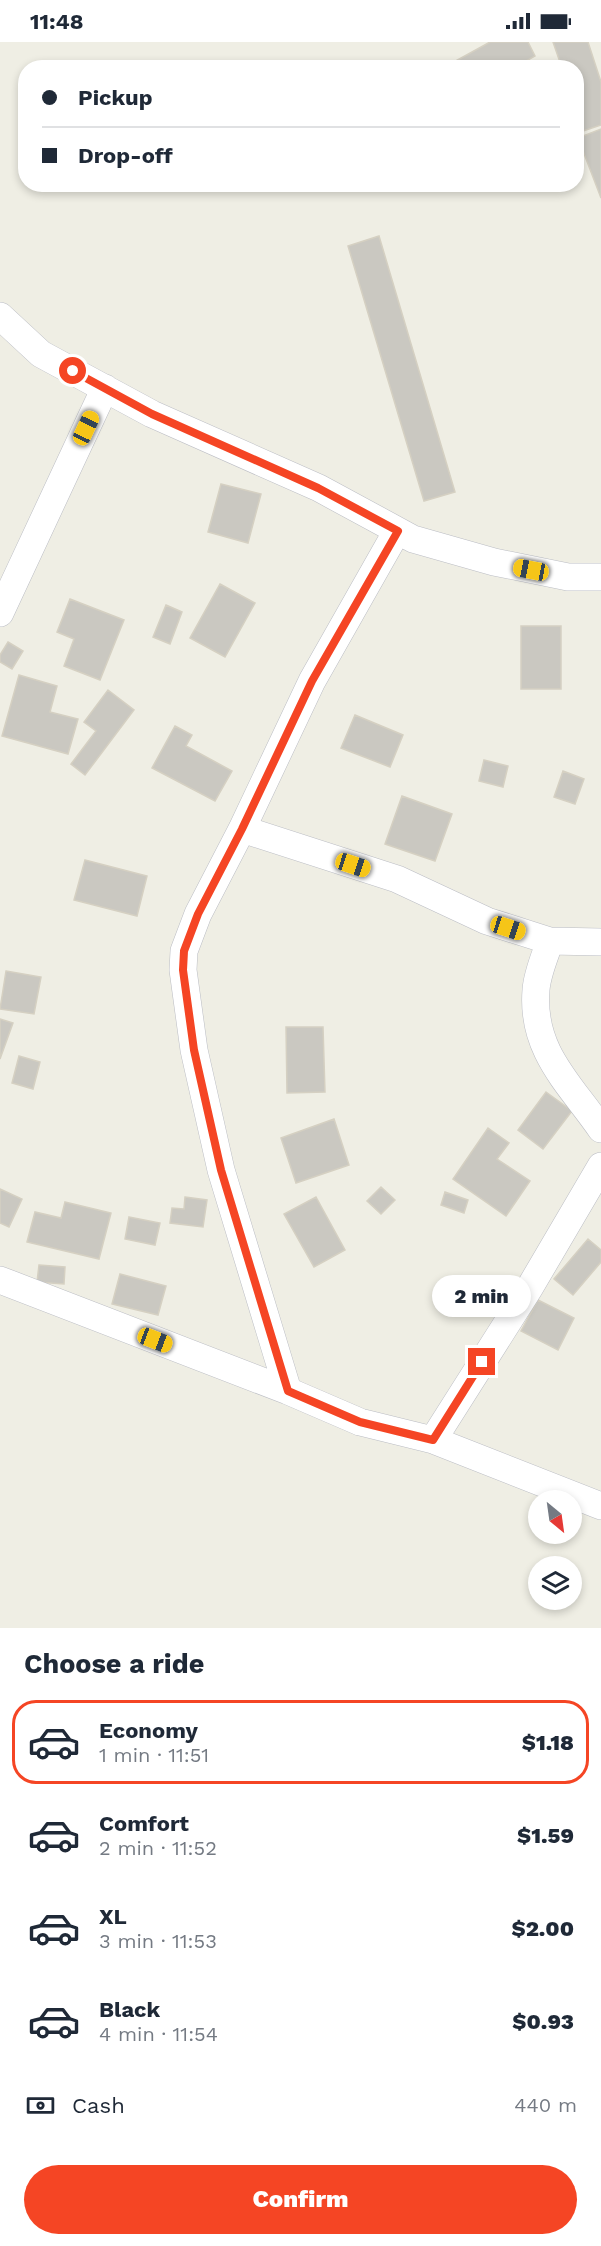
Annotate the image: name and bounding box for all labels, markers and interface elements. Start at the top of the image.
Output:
text: 11:48 [30,9,84,34]
text: Pickup [78,85,153,110]
text: Drop-off [78,143,173,168]
route start [59,357,86,384]
car [70,408,102,448]
car [512,558,550,582]
car [333,851,373,879]
car [488,914,528,942]
callout: 2 min [432,1275,532,1317]
text: 2 min [454,1284,509,1308]
car [135,1325,175,1355]
route end [468,1348,495,1375]
north arrow [528,1490,582,1544]
map controls [528,1490,582,1610]
button: layers [528,1556,582,1610]
text: Choose a ride [24,1648,204,1680]
icon: car [27,1715,81,1769]
text: Economy [99,1718,198,1743]
text: $1.18 [522,1730,574,1755]
text: 1 min · 11:51 [99,1743,209,1767]
icon: car [27,1808,81,1862]
text: Comfort [99,1811,189,1836]
text: $1.59 [517,1823,574,1848]
text: 2 min · 11:52 [99,1836,217,1860]
icon: car [27,1901,81,1955]
text: XL [99,1904,127,1929]
text: $2.00 [511,1916,574,1941]
text: 3 min · 11:53 [99,1929,217,1953]
icon: car [27,1994,81,2048]
text: Black [99,1997,160,2022]
text: $0.93 [512,2009,574,2034]
text: 4 min · 11:54 [99,2022,218,2046]
icon: cash [24,2089,57,2122]
text: Cash [72,2093,125,2118]
text: 440 m [514,2093,577,2117]
button: Confirm [24,2165,577,2234]

